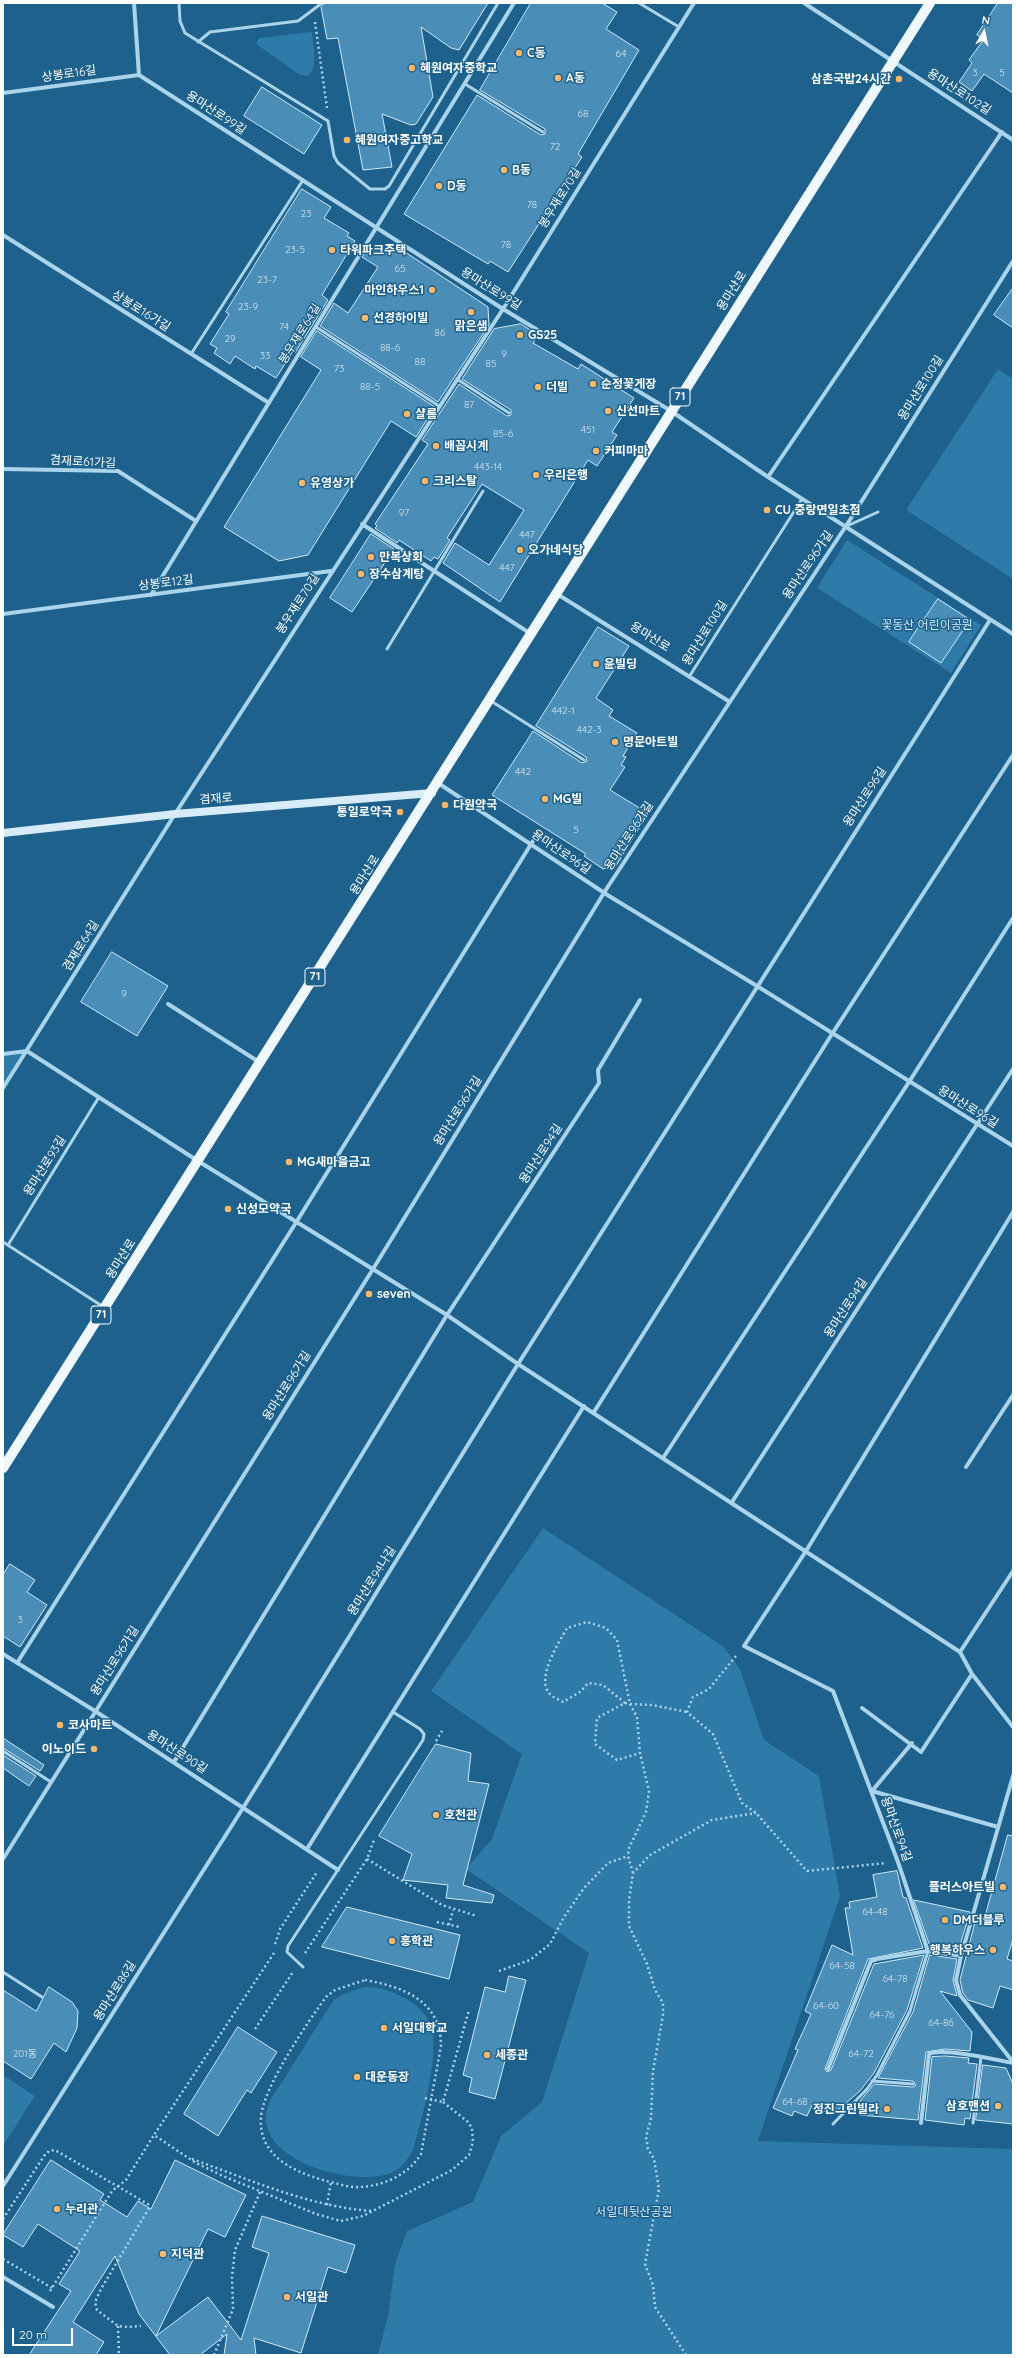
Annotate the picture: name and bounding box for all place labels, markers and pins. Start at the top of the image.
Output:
place label: C동 [527,46,546,60]
marker: C동 [514,48,524,58]
place label: 혜원여자중학교 [420,61,497,75]
marker: 혜원여자중학교 [407,63,417,73]
place label: A동 [566,71,585,85]
place label: 삼촌국밥24시간 [811,72,891,86]
marker: A동 [553,73,563,83]
marker: 삼촌국밥24시간 [894,74,904,84]
place label: 혜원여자중고학교 [355,133,443,147]
marker: 혜원여자중고학교 [342,135,352,145]
place label: B동 [512,163,531,177]
marker: B동 [499,165,509,175]
place label: D동 [447,179,467,193]
marker: D동 [434,181,444,191]
place label: 타워파크주택 [340,243,406,257]
marker: 타워파크주택 [327,245,337,255]
place label: 마인하우스1 [364,283,424,297]
marker: 마인하우스1 [427,285,437,295]
marker: 맑은샘 [466,307,476,317]
place label: 선경하이빌 [373,311,428,325]
marker: 선경하이빌 [360,313,370,323]
place label: 맑은샘 [454,319,488,333]
place label: GS25 [528,328,557,342]
marker: GS25 [515,330,525,340]
place label: 순정꽃게장 [601,377,656,391]
marker: 순정꽃게장 [588,379,598,389]
place label: 더빌 [546,380,568,394]
marker: 더빌 [533,382,543,392]
place label: 신선마트 [616,404,660,418]
marker: 신선마트 [603,406,613,416]
place label: 샬롬 [415,407,437,421]
marker: 샬롬 [402,409,412,419]
place label: 배꼽시계 [444,439,488,453]
marker: 배꼽시계 [431,441,441,451]
place label: 커피마마 [604,444,648,458]
marker: 커피마마 [591,446,601,456]
place label: 우리은행 [544,468,588,482]
marker: 우리은행 [531,470,541,480]
place label: 크리스탈 [433,474,477,488]
place label: 유영상가 [310,476,354,490]
marker: 크리스탈 [420,476,430,486]
marker: 유영상가 [297,478,307,488]
place label: CU 중랑면일초점 [775,503,861,517]
marker: CU 중랑면일초점 [762,505,772,515]
place label: 오가네식당 [528,543,583,557]
marker: 오가네식당 [515,545,525,555]
place label: 만복상회 [379,550,423,564]
marker: 만복상회 [366,552,376,562]
place label: 장수삼계탕 [369,567,424,581]
marker: 장수삼계탕 [356,569,366,579]
place label: 윤빌딩 [604,657,637,671]
marker: 윤빌딩 [591,659,601,669]
place label: 명문아트빌 [623,735,678,749]
marker: 명문아트빌 [610,737,620,747]
place label: MG빌 [553,792,582,806]
marker: MG빌 [540,794,550,804]
place label: 다원약국 [453,798,497,812]
marker: 다원약국 [440,800,450,810]
place label: 통일로약국 [337,805,392,819]
marker: 통일로약국 [395,807,405,817]
place label: MG새마을금고 [297,1155,370,1169]
marker: MG새마을금고 [284,1157,294,1167]
place label: 신성모약국 [236,1202,291,1216]
marker: 신성모약국 [223,1204,233,1214]
place label: seven [377,1287,411,1301]
marker: seven [364,1289,374,1299]
place label: 코사마트 [68,1718,112,1732]
marker: 코사마트 [55,1720,65,1730]
place label: 이노이드 [42,1742,86,1756]
marker: 이노이드 [89,1744,99,1754]
place label: 호천관 [444,1808,477,1822]
marker: 호천관 [431,1810,441,1820]
place label: 플러스아트빌 [929,1880,995,1894]
marker: 플러스아트빌 [998,1882,1008,1892]
place label: DM더블루 [953,1913,1005,1927]
marker: DM더블루 [940,1915,950,1925]
place label: 흥학관 [400,1934,433,1948]
marker: 흥학관 [387,1936,397,1946]
place label: 행복하우스 [930,1943,985,1957]
marker: 행복하우스 [988,1945,998,1955]
place label: 서일대학교 [392,2021,447,2035]
marker: 서일대학교 [379,2023,389,2033]
place label: 세종관 [495,2048,528,2062]
marker: 세종관 [482,2050,492,2060]
place label: 대운동장 [365,2070,409,2084]
marker: 대운동장 [352,2072,362,2082]
place label: 삼호맨션 [946,2099,990,2113]
marker: 삼호맨션 [993,2101,1003,2111]
place label: 정진그린빌라 [813,2102,879,2116]
marker: 정진그린빌라 [882,2104,892,2114]
place label: 누리관 [65,2202,98,2216]
marker: 누리관 [52,2204,62,2214]
place label: 지덕관 [171,2247,204,2261]
marker: 지덕관 [158,2249,168,2259]
place label: 서일관 [295,2290,328,2304]
marker: 서일관 [282,2292,292,2302]

